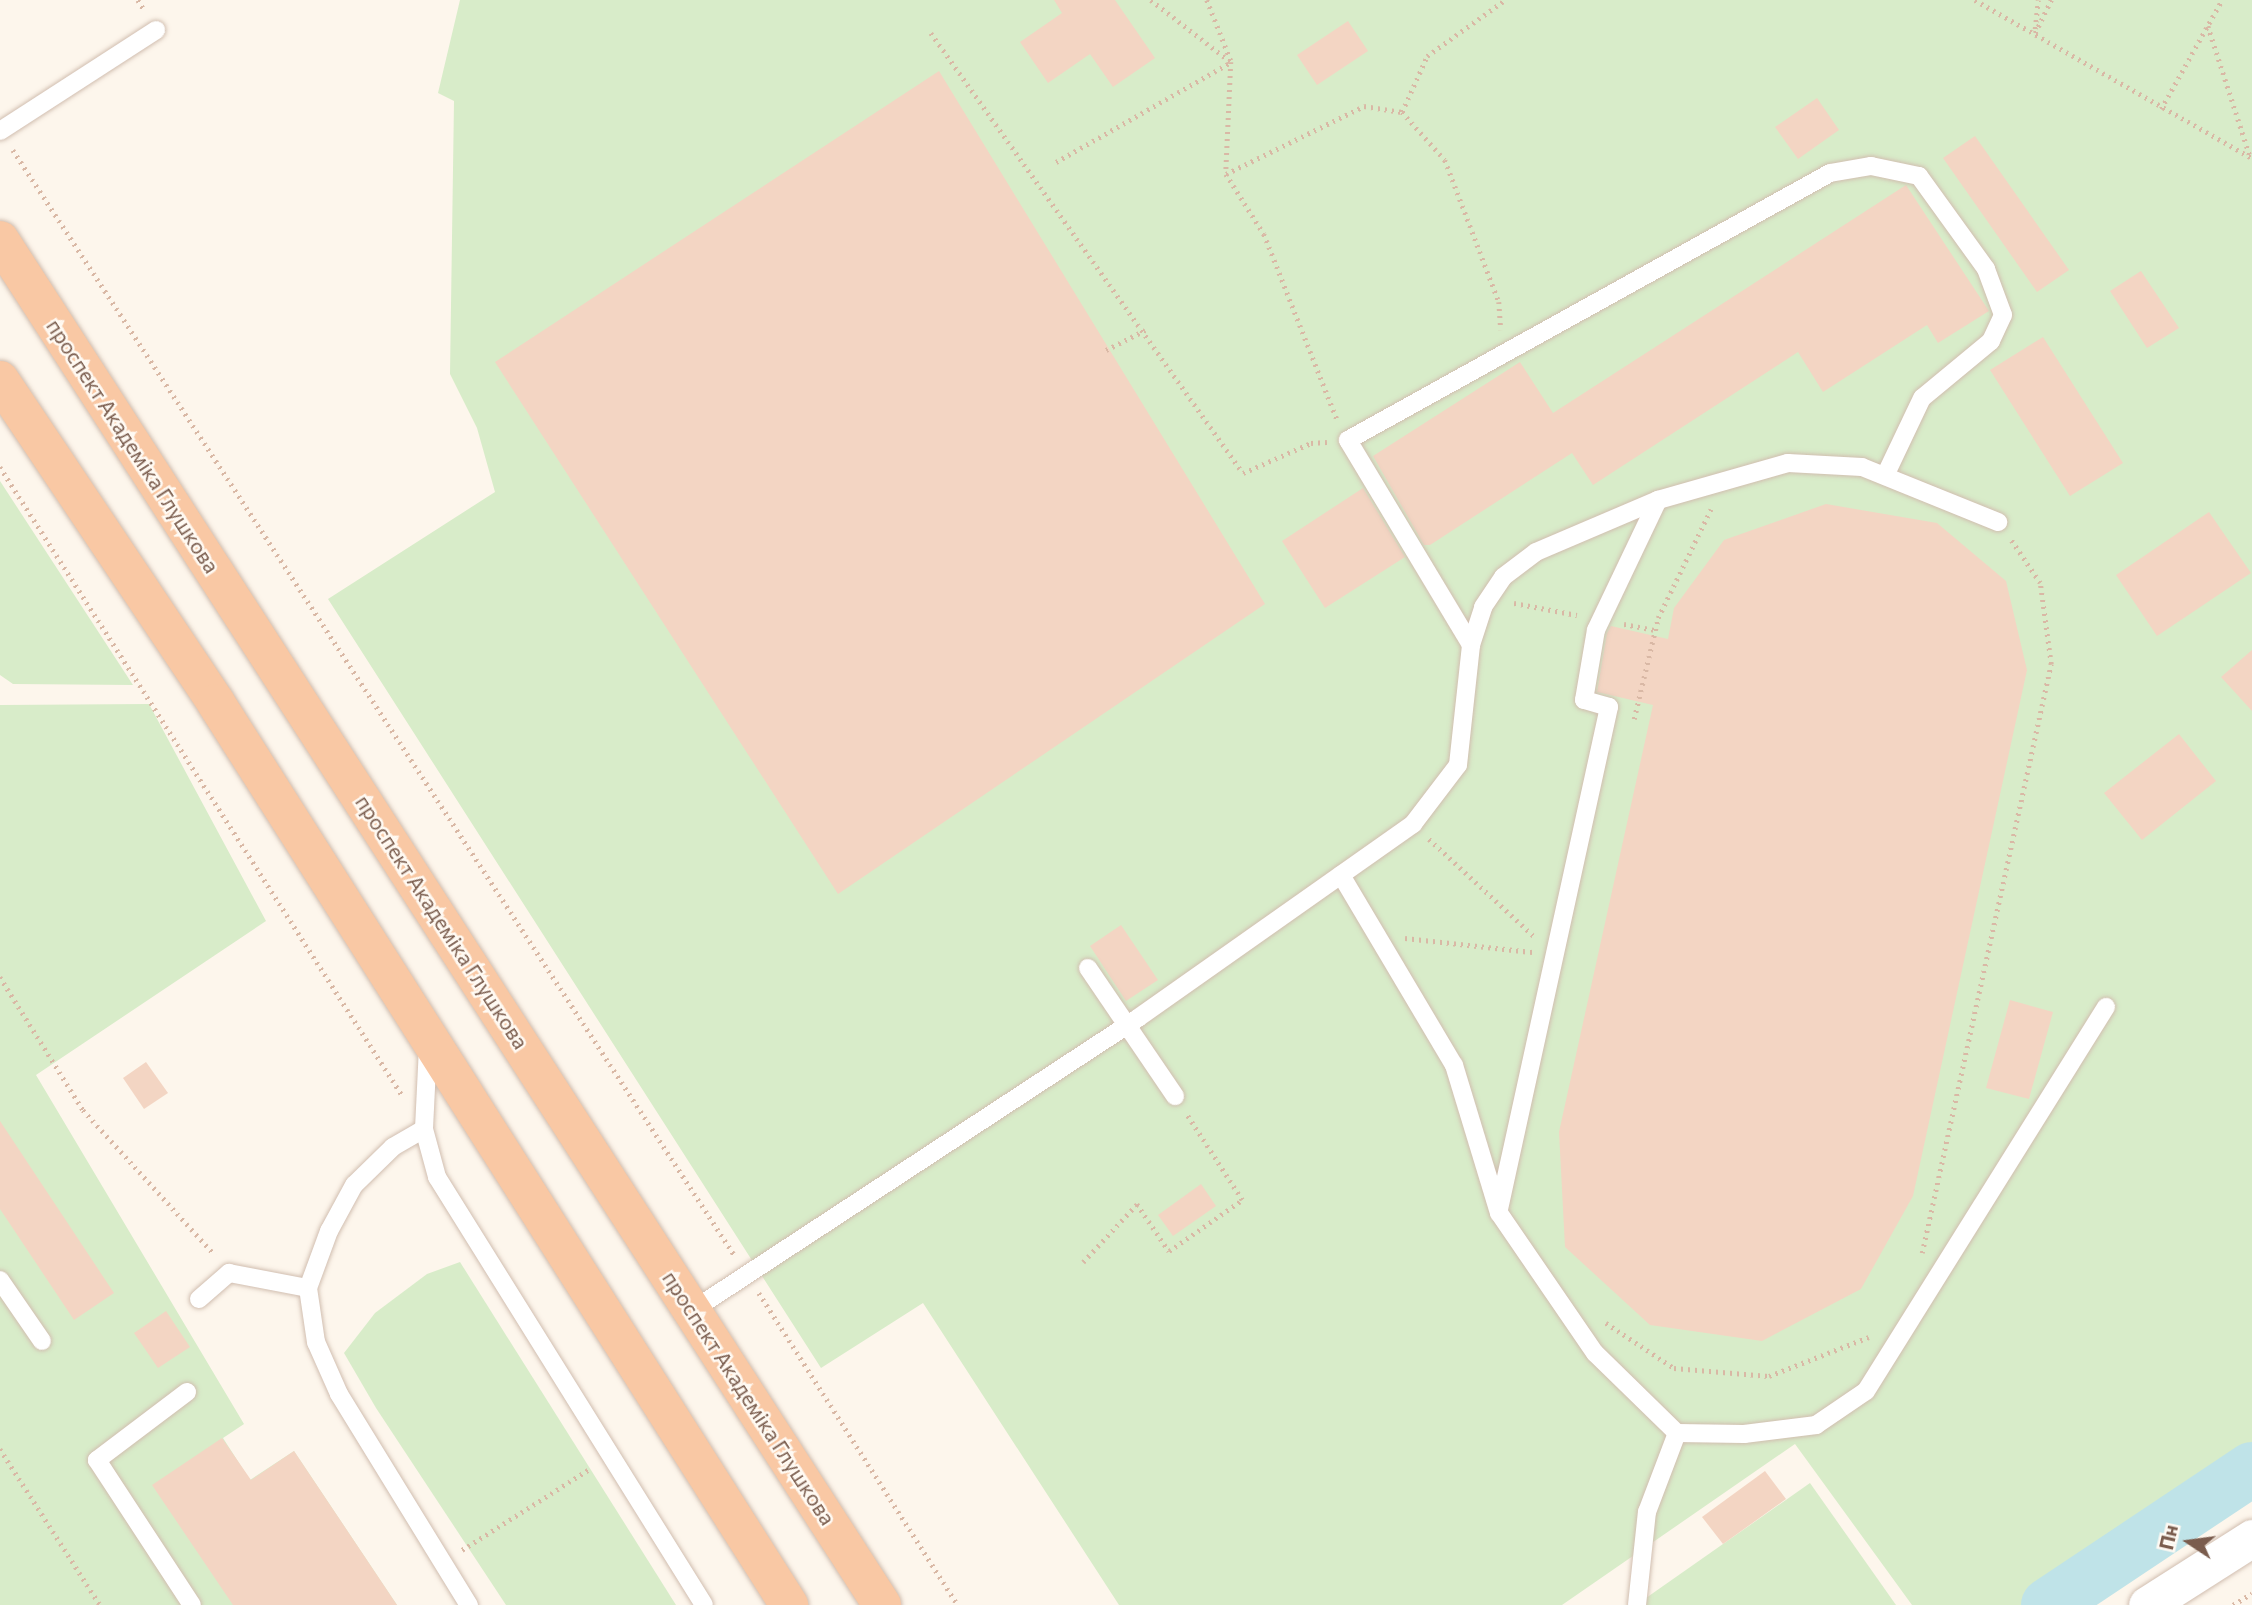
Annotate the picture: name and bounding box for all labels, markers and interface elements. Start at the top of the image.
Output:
street label: проспект Академіка Глушкова [41,314,225,578]
street label: проспект Академіка Глушкова [350,790,534,1054]
street label: проспект Академіка Глушкова [657,1266,841,1530]
north arrow [2154,1507,2224,1577]
text: Пн [2154,1522,2182,1552]

